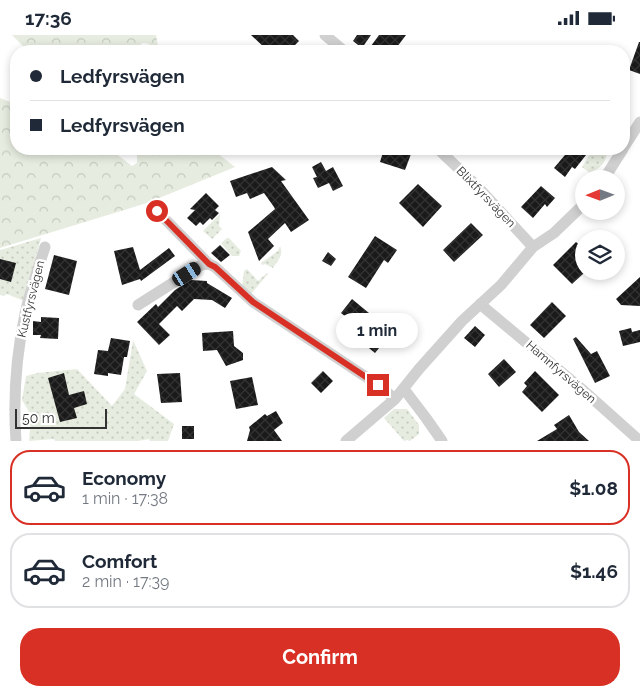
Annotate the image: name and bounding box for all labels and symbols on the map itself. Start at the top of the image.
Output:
street label: Blixtfyrsvägen [454,164,518,230]
north arrow [575,170,625,220]
route start [146,200,168,222]
street label: Kustfyrsvägen [15,259,47,339]
car [170,260,203,288]
callout: 1 min [337,313,419,347]
street label: Hamnfyrsvägen [523,338,599,406]
route end [367,374,389,396]
scale bar [15,406,108,429]

